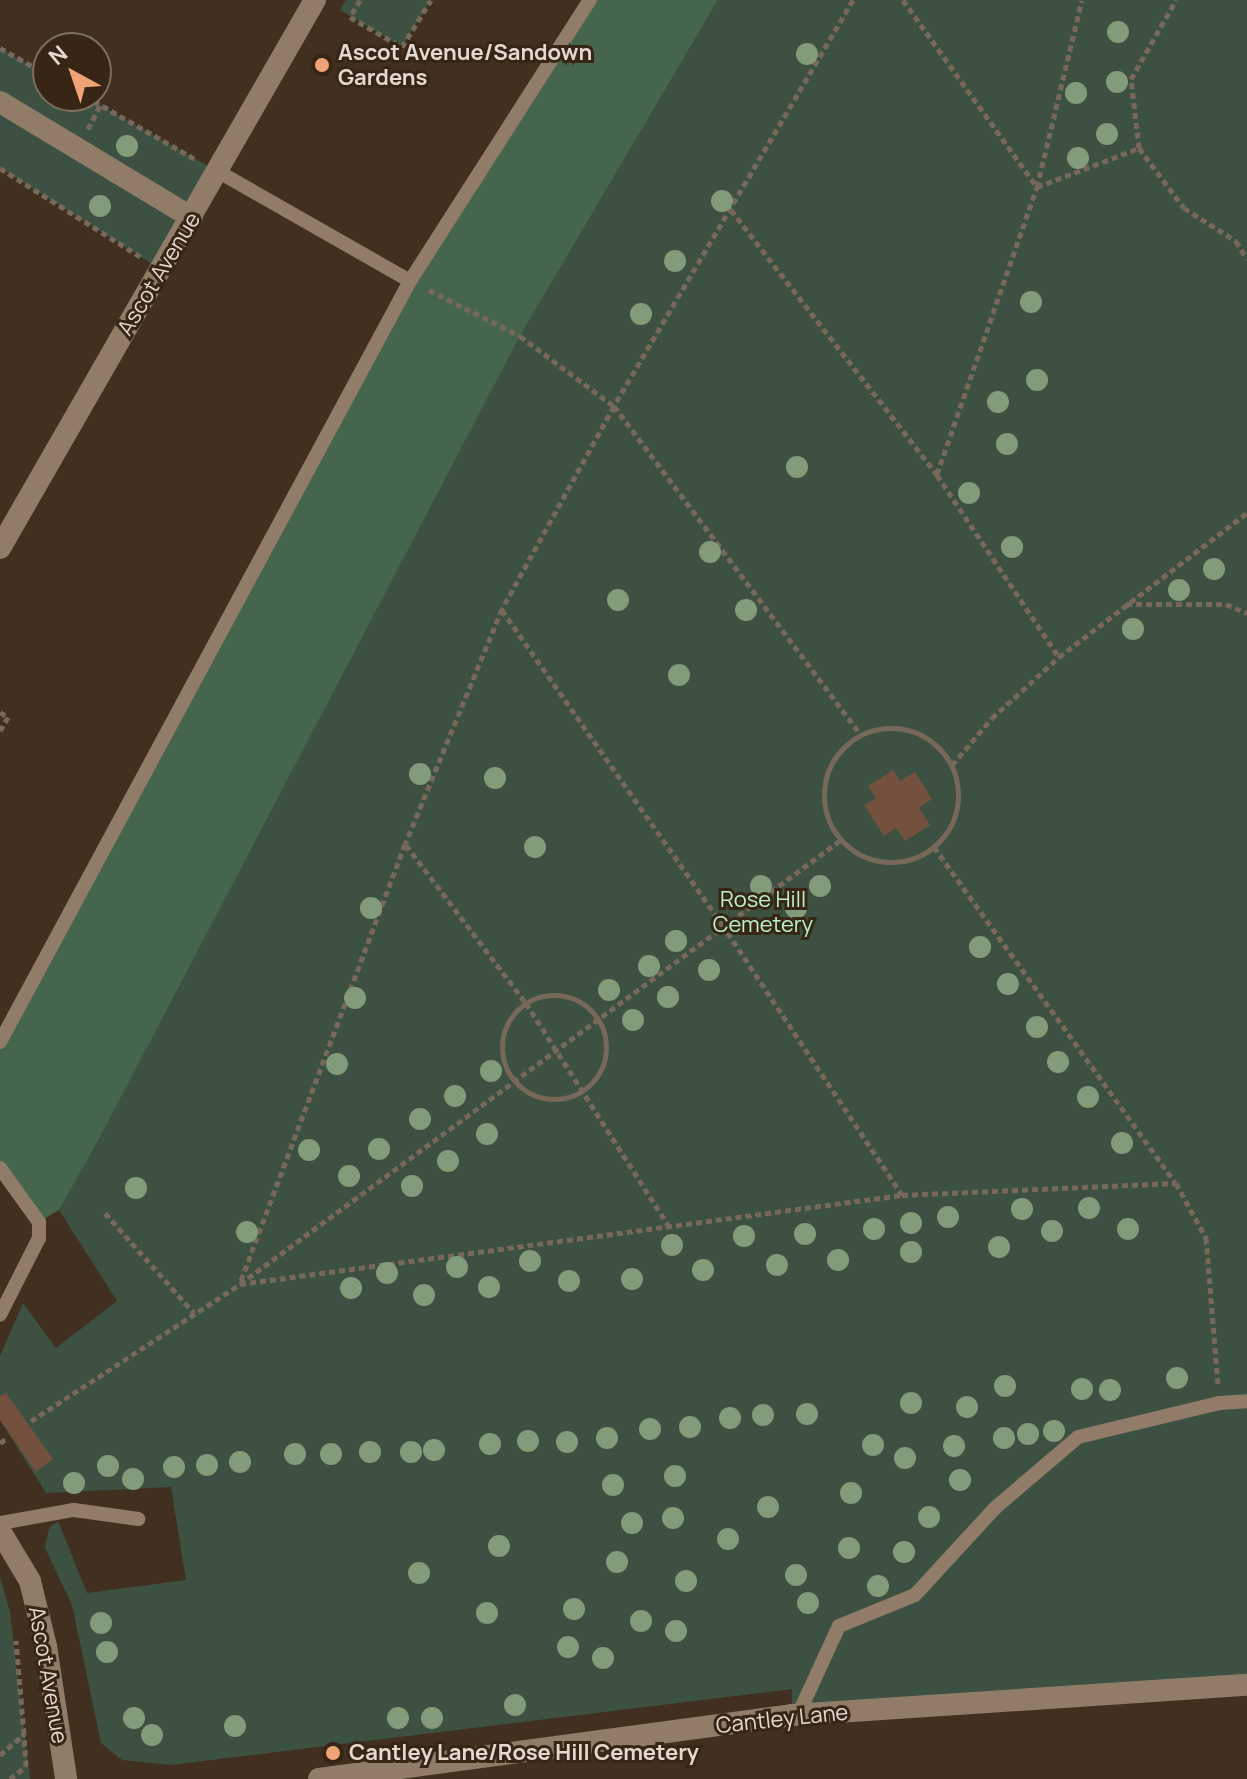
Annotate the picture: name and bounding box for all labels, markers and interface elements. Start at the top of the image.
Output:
north arrow [32,32,112,112]
text: N [42,39,74,72]
place label: Ascot Avenue/Sandown Gardens [338,39,592,90]
marker: Ascot Avenue/Sandown Gardens [313,56,331,74]
street label: Ascot Avenue [112,208,206,340]
park label: Rose Hill Cemetery [713,886,813,938]
street label: Ascot Avenue [23,1604,73,1746]
street label: Cantley Lane [715,1699,849,1739]
place label: Cantley Lane/Rose Hill Cemetery [349,1740,699,1766]
marker: Cantley Lane/Rose Hill Cemetery [324,1744,342,1762]

